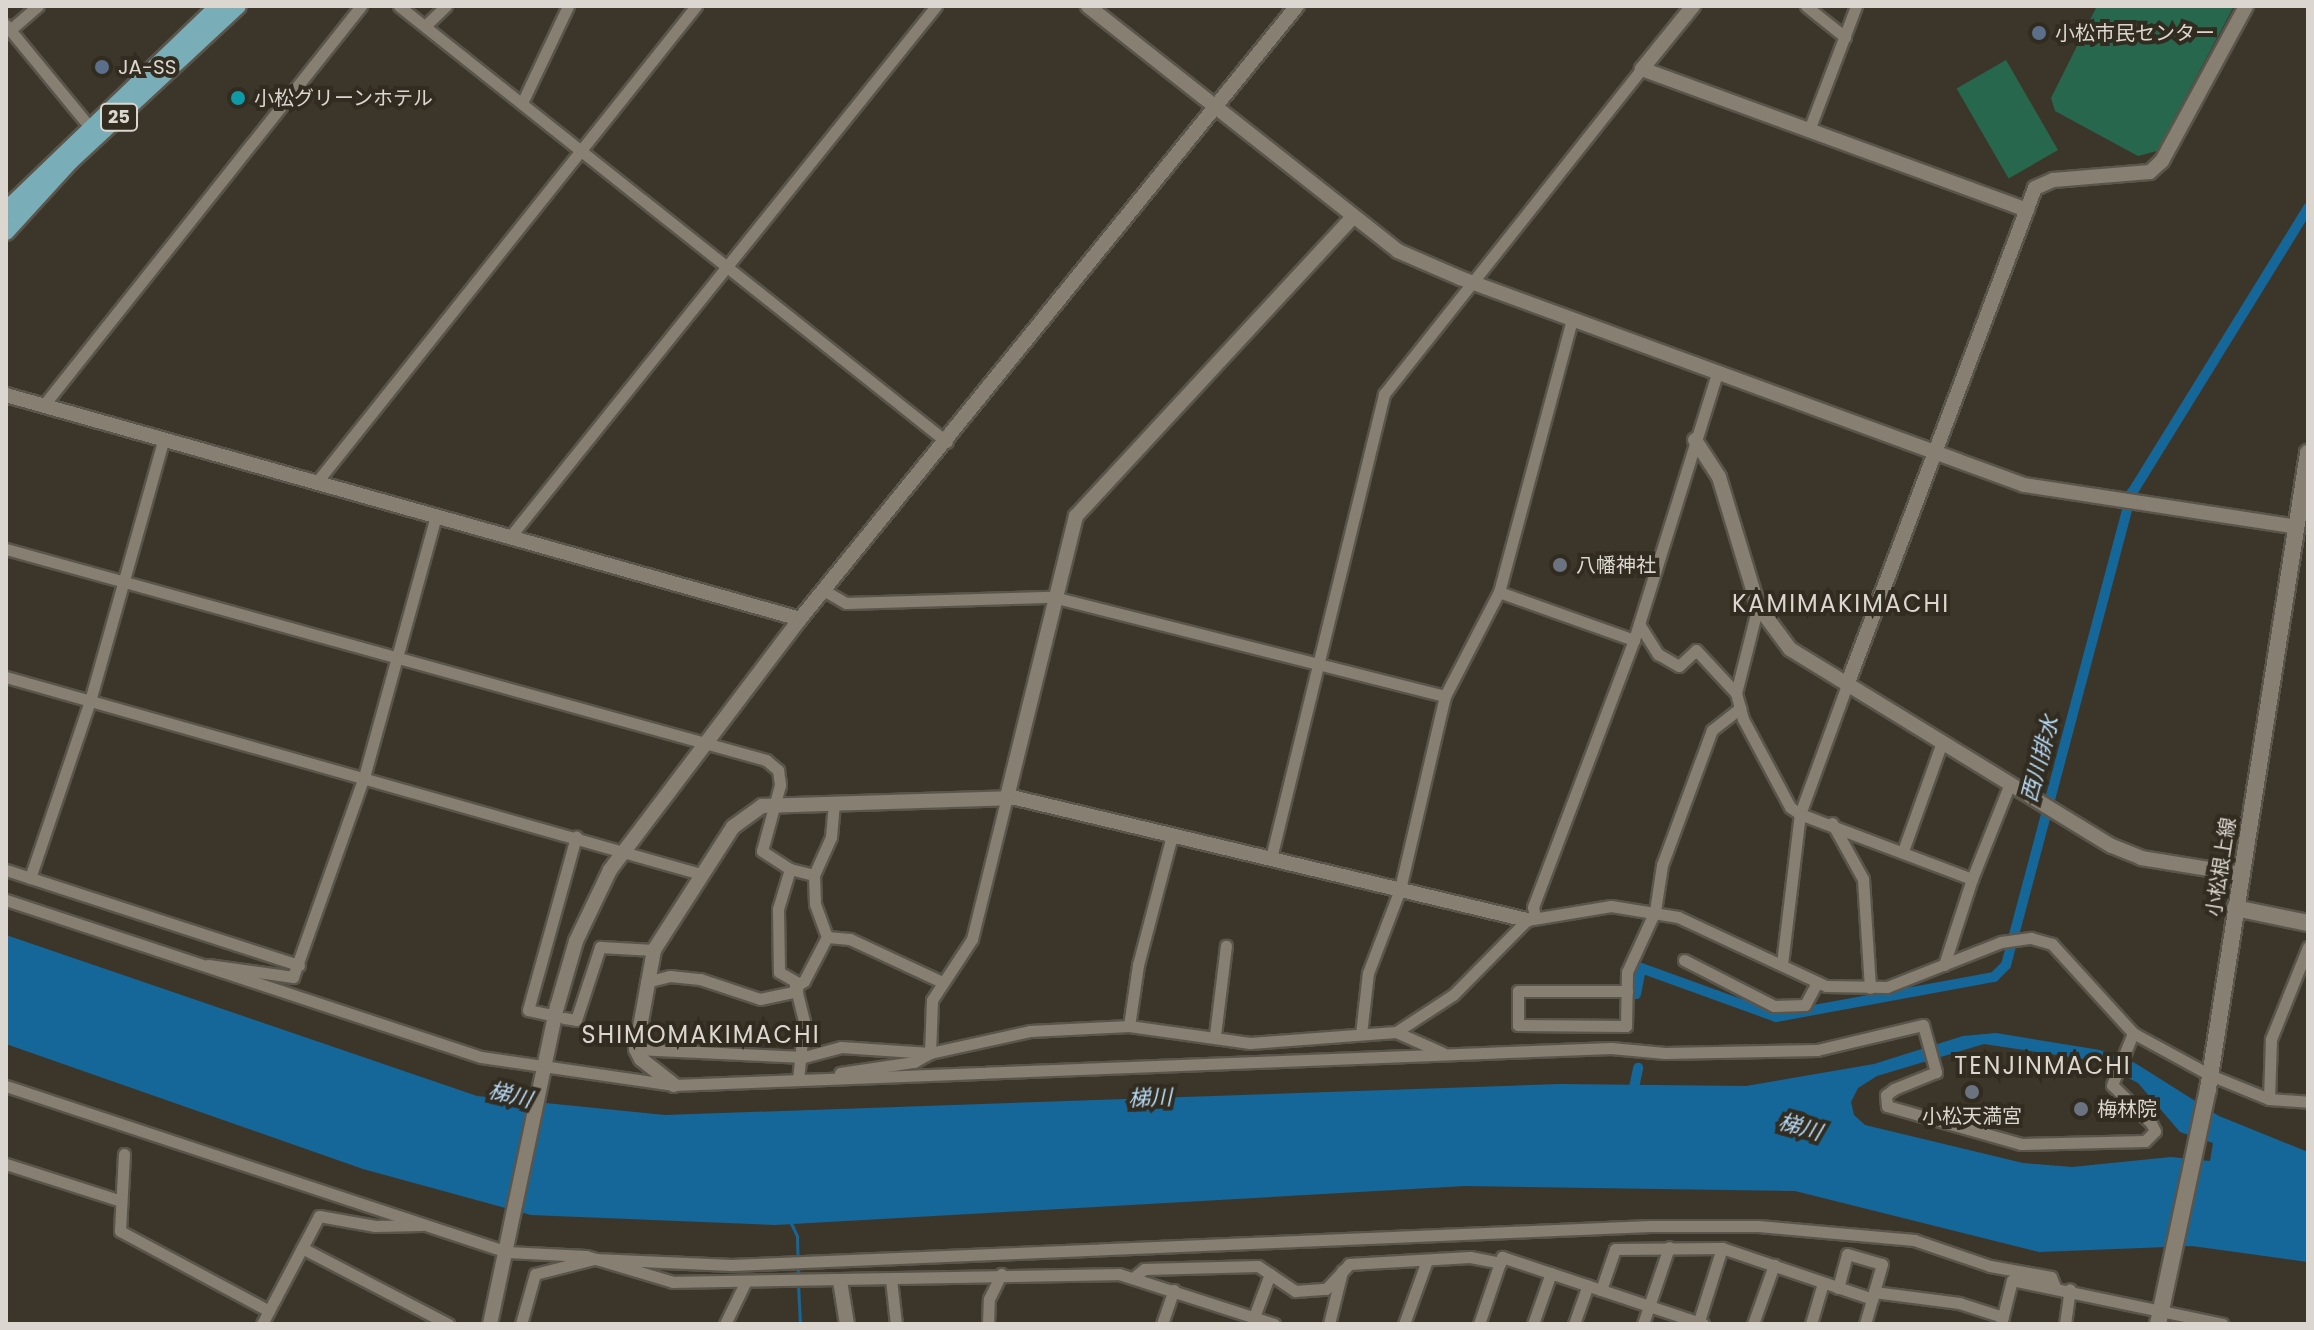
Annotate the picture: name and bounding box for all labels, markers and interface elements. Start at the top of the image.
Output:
place label: 小松市民センター [2055,21,2215,45]
marker: 小松市民センター [2030,24,2048,42]
place label: JA-SS [118,55,177,79]
marker: JA-SS [93,58,111,76]
place label: 小松グリーンホテル [254,86,434,110]
marker: 小松グリーンホテル [229,89,247,107]
road number: 25 [99,103,139,131]
place label: 八幡神社 [1576,553,1656,577]
marker: 八幡神社 [1551,556,1569,574]
district label: KAMIMAKIMACHI [1732,590,1950,618]
water label: 西川排水 [2016,713,2064,805]
street label: 小松根上線 [2201,816,2241,918]
district label: SHIMOMAKIMACHI [581,1021,821,1049]
district label: TENJINMACHI [1954,1052,2132,1080]
water label: 梯川 [485,1077,535,1113]
marker: 小松天満宮 [1963,1083,1981,1101]
water label: 梯川 [1128,1084,1172,1112]
place label: 梅林院 [2097,1097,2157,1121]
marker: 梅林院 [2072,1100,2090,1118]
place label: 小松天満宮 [1922,1104,2022,1128]
water label: 梯川 [1775,1108,1825,1146]

